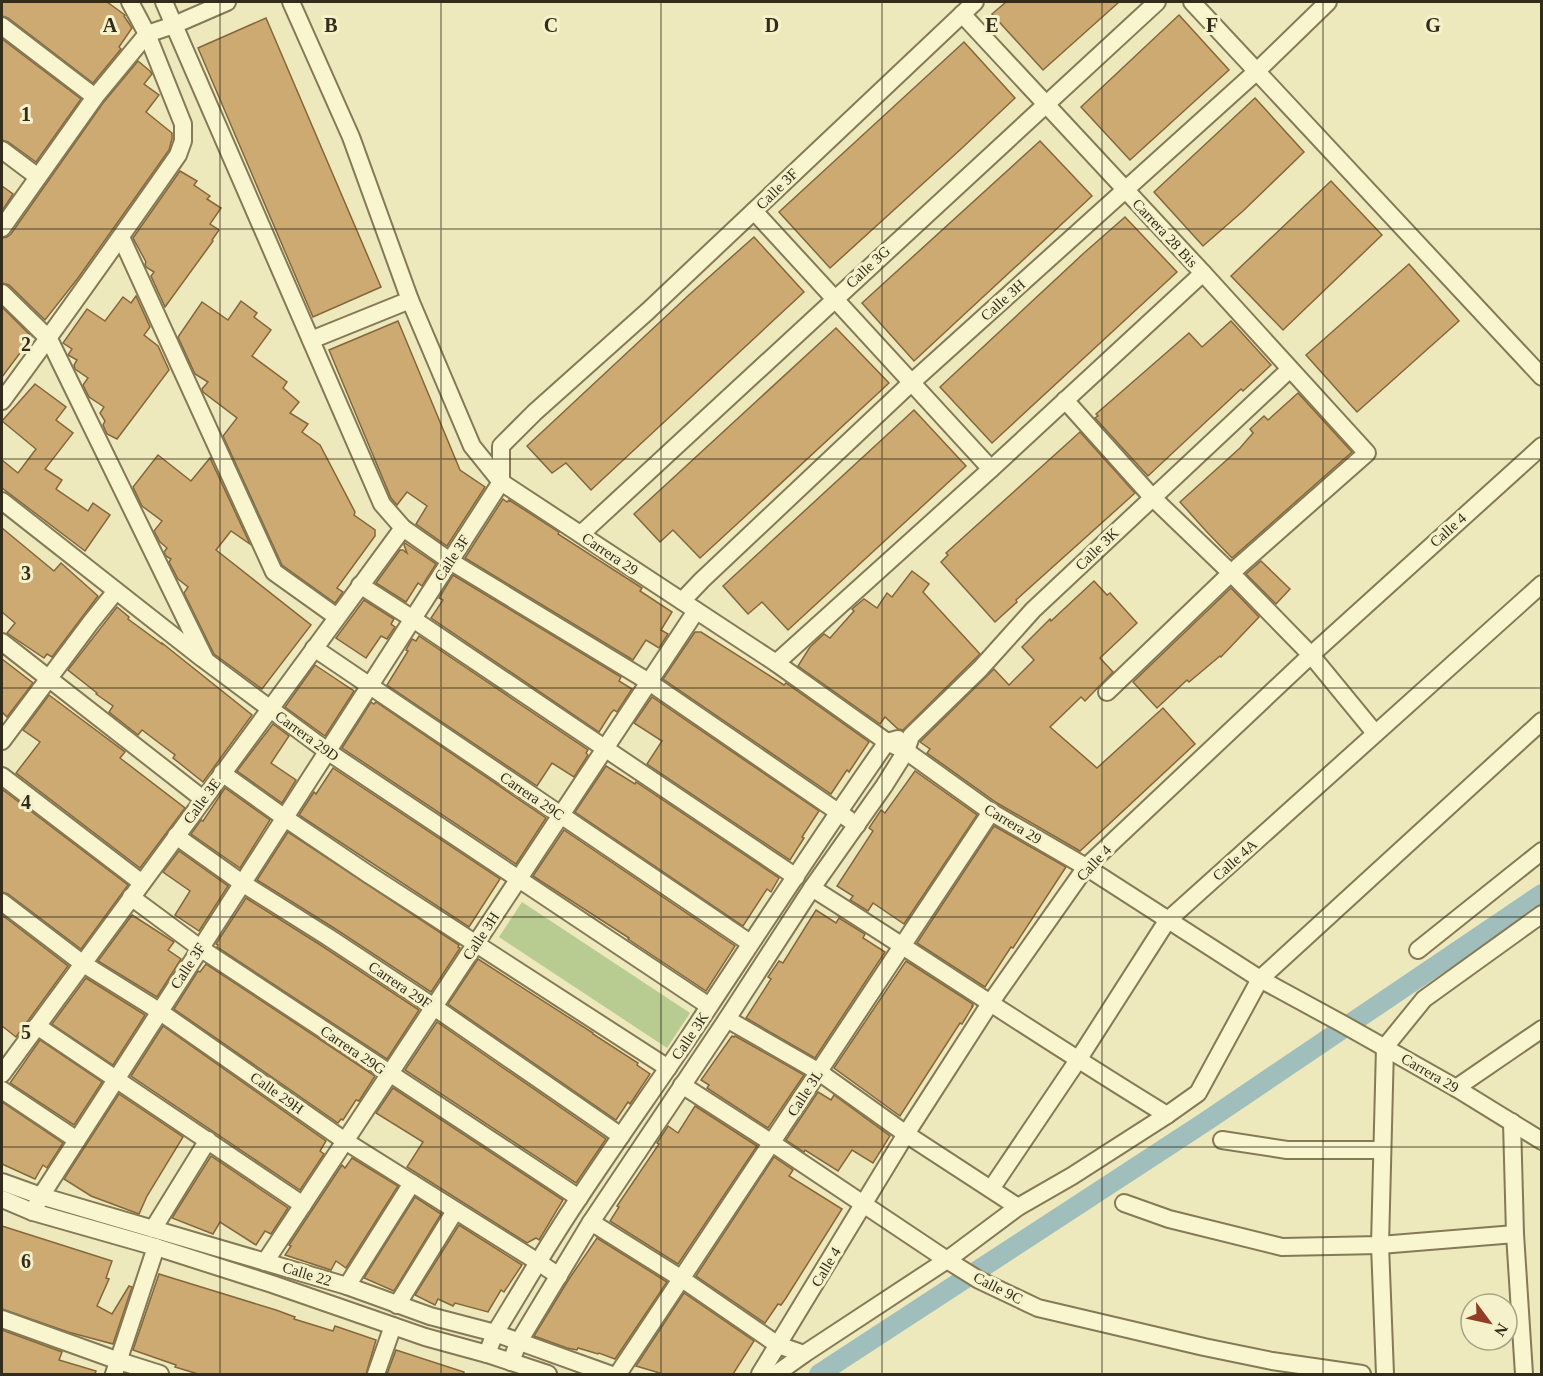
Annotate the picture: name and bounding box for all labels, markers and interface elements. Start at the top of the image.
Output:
text: A [103,14,118,36]
text: B [324,14,338,36]
text: C [544,14,558,36]
text: D [765,14,779,36]
text: E [985,14,999,36]
text: F [1206,14,1218,36]
text: G [1425,14,1441,36]
text: 1 [21,103,31,125]
street label: Calle 3F [753,165,801,213]
street label: Carrera 28 Bis [1129,196,1201,271]
street label: Calle 3G [843,243,893,291]
street label: Calle 3H [978,276,1028,324]
text: 2 [21,333,31,355]
street label: Calle 4 [1427,509,1470,550]
street label: Calle 3K [1072,524,1122,573]
street label: Carrera 29 [579,530,641,578]
street label: Calle 3F [431,532,473,584]
text: 3 [21,562,31,584]
street label: Carrera 29D [272,708,342,764]
street label: Carrera 29C [497,769,567,823]
street label: Calle 3E [180,775,224,827]
text: 4 [21,791,31,813]
street label: Carrera 29 [982,801,1044,847]
street label: Calle 4A [1210,836,1260,884]
street label: Calle 4 [1074,841,1115,884]
street label: Calle 3H [460,909,502,963]
street label: Calle 3F [167,940,209,992]
street label: Carrera 29F [366,958,434,1012]
street label: Calle 3K [668,1009,712,1063]
text: 5 [21,1021,31,1043]
street label: Carrera 29G [318,1023,389,1078]
street label: Carrera 29 [1398,1050,1462,1096]
street label: Calle 3L [784,1067,826,1119]
street label: Calle 29H [247,1069,307,1117]
street label: Calle 4 [808,1244,844,1290]
text: 6 [21,1250,31,1272]
street label: Calle 22 [281,1259,333,1289]
street label: Calle 9C [971,1269,1025,1307]
north arrow [1459,1292,1519,1352]
text: N [1491,1320,1511,1340]

